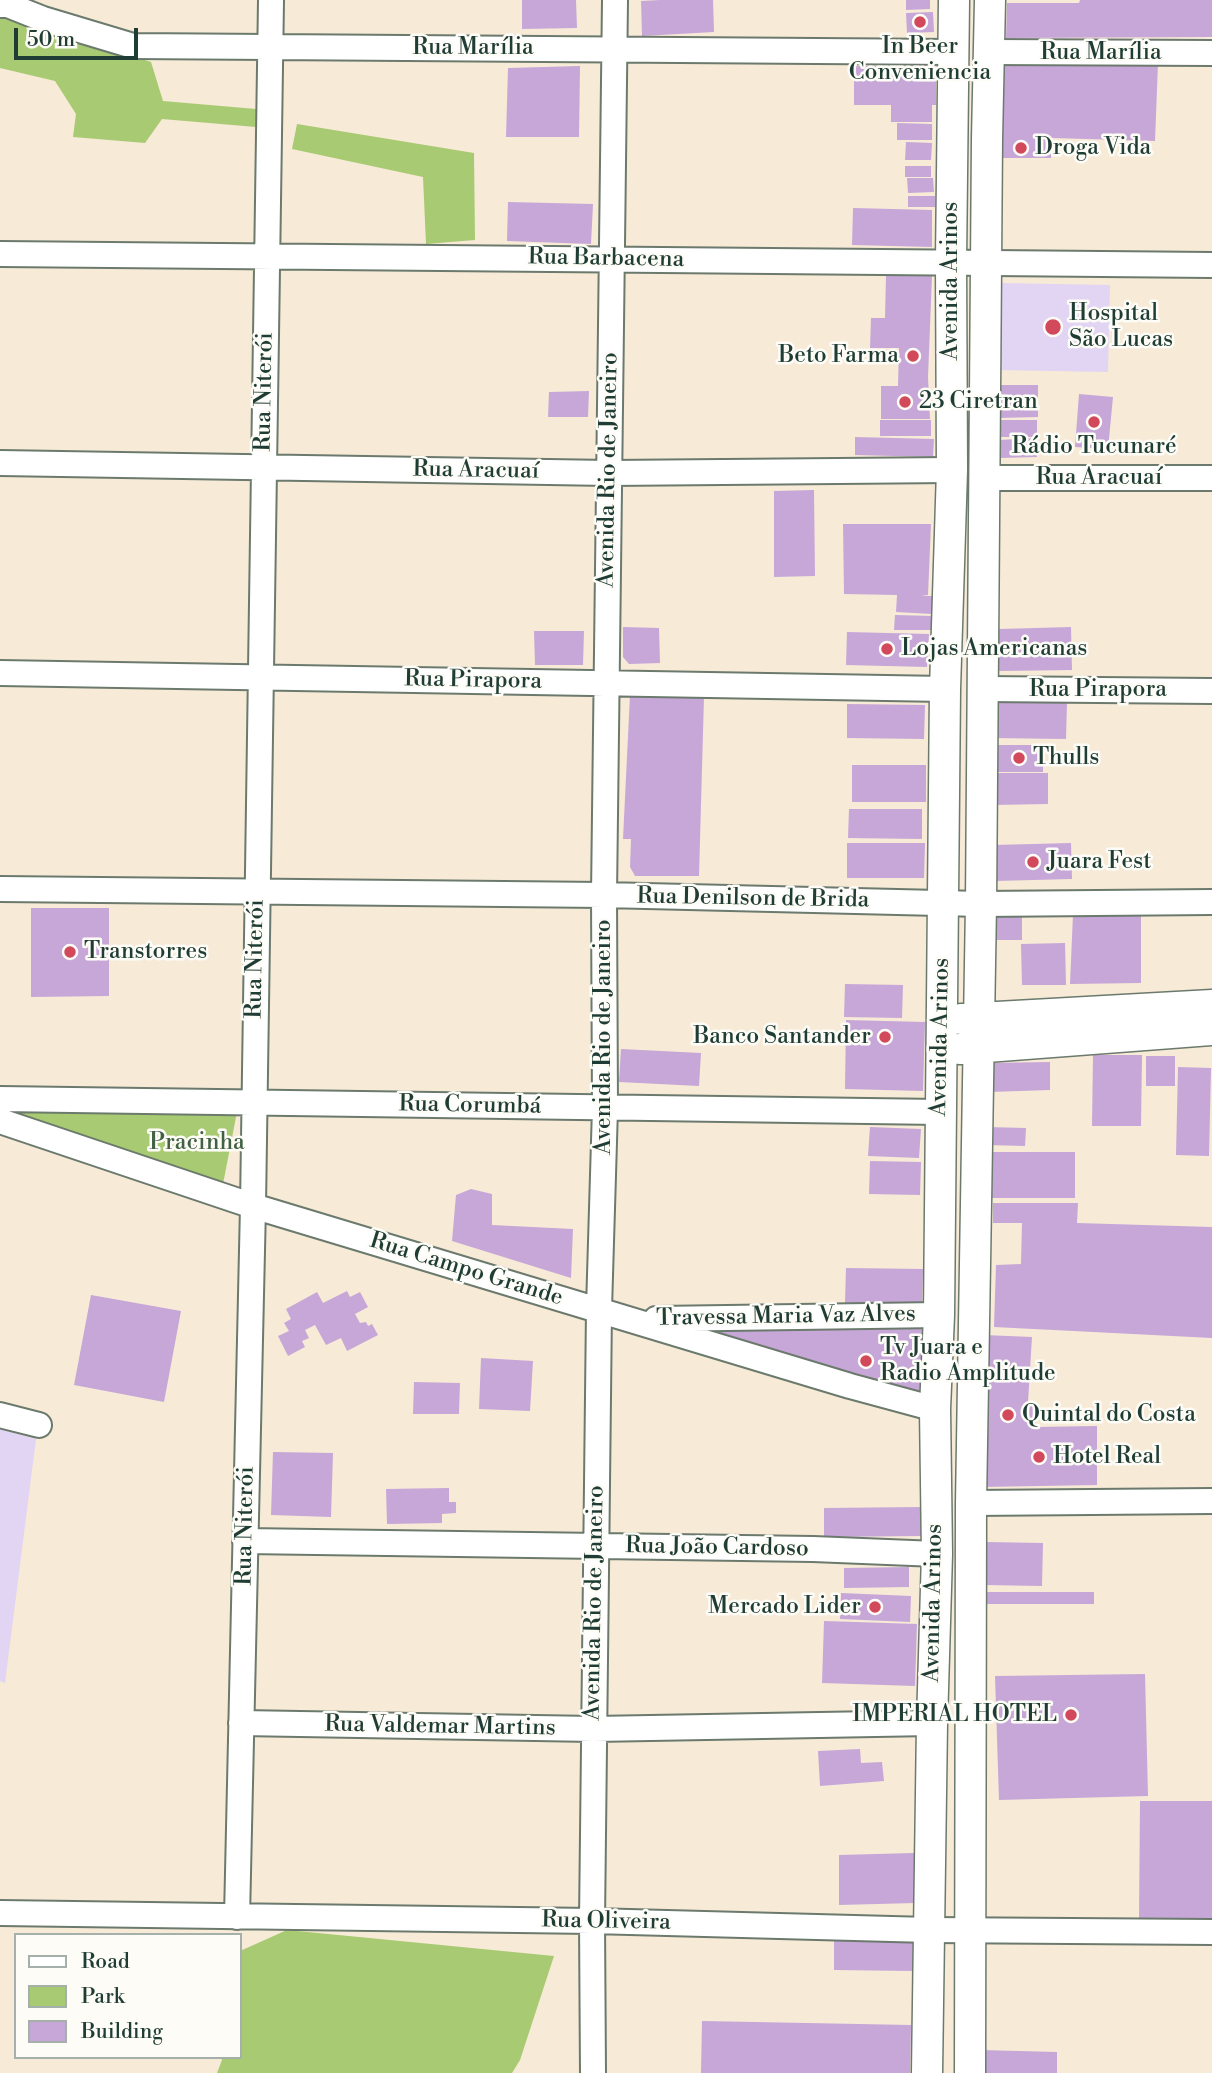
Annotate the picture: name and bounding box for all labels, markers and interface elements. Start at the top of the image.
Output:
scale bar [18,14,142,58]
marker: In Beer Conveniencia [912,14,928,30]
text: 50 m [27,27,75,53]
place label: In Beer Conveniencia [849,33,991,87]
street label: Rua Marília [412,34,534,62]
street label: Rua Marília [1040,39,1162,67]
place label: Droga Vida [1035,134,1151,162]
marker: Droga Vida [1013,140,1029,156]
street label: Avenida Arinos [937,202,965,360]
street label: Rua Barbacena [528,244,684,274]
place label: Hospital São Lucas [1069,300,1173,354]
marker: Hospital São Lucas [1043,317,1063,337]
street label: Rua Niterói [250,332,280,452]
place label: Beto Farma [778,342,899,370]
marker: Beto Farma [905,348,921,364]
street label: Avenida Rio de Janeiro [593,352,625,588]
place label: 23 Ciretran [919,388,1038,416]
marker: 23 Ciretran [897,394,913,410]
marker: Rádio Tucunaré [1086,414,1102,430]
place label: Rádio Tucunaré [1011,433,1177,461]
street label: Rua Aracuaí [412,456,540,486]
street label: Rua Aracuaí [1036,464,1162,492]
place label: Lojas Americanas [901,635,1087,663]
marker: Lojas Americanas [879,641,895,657]
street label: Rua Pirapora [404,666,542,696]
street label: Rua Pirapora [1029,676,1167,704]
place label: Thulls [1033,744,1099,772]
marker: Thulls [1011,750,1027,766]
place label: Juara Fest [1047,848,1151,876]
marker: Juara Fest [1025,854,1041,870]
street label: Rua Denilson de Brida [636,883,870,915]
street label: Rua Niterói [241,899,271,1019]
street label: Avenida Rio de Janeiro [590,919,618,1155]
place label: Transtorres [84,938,207,966]
marker: Transtorres [62,944,78,960]
street label: Avenida Arinos [926,957,956,1117]
place label: Banco Santander [693,1023,871,1051]
marker: Banco Santander [877,1029,893,1045]
street label: Rua Corumbá [398,1091,542,1121]
park label: Pracinha [149,1129,245,1157]
street label: Rua Campo Grande [366,1227,566,1313]
street label: Travessa Maria Vaz Alves [656,1301,916,1333]
place label: Tv Juara e Radio Amplitude [880,1334,1056,1388]
marker: Tv Juara e Radio Amplitude [858,1353,874,1369]
place label: Quintal do Costa [1022,1401,1196,1429]
marker: Quintal do Costa [1000,1407,1016,1423]
place label: Hotel Real [1053,1443,1161,1471]
marker: Hotel Real [1031,1449,1047,1465]
street label: Rua Niterói [231,1466,261,1586]
street label: Avenida Rio de Janeiro [579,1485,611,1721]
street label: Avenida Arinos [919,1523,949,1683]
street label: Rua João Cardoso [625,1533,809,1563]
place label: Mercado Lider [708,1593,861,1621]
marker: Mercado Lider [867,1599,883,1615]
place label: IMPERIAL HOTEL [852,1701,1057,1729]
marker: IMPERIAL HOTEL [1063,1707,1079,1723]
street label: Rua Valdemar Martins [324,1711,556,1743]
street label: Rua Oliveira [541,1907,671,1937]
legend [14,1933,242,2059]
text: Road [81,1949,130,1975]
text: Park [81,1984,125,2010]
text: Building [81,2019,163,2045]

